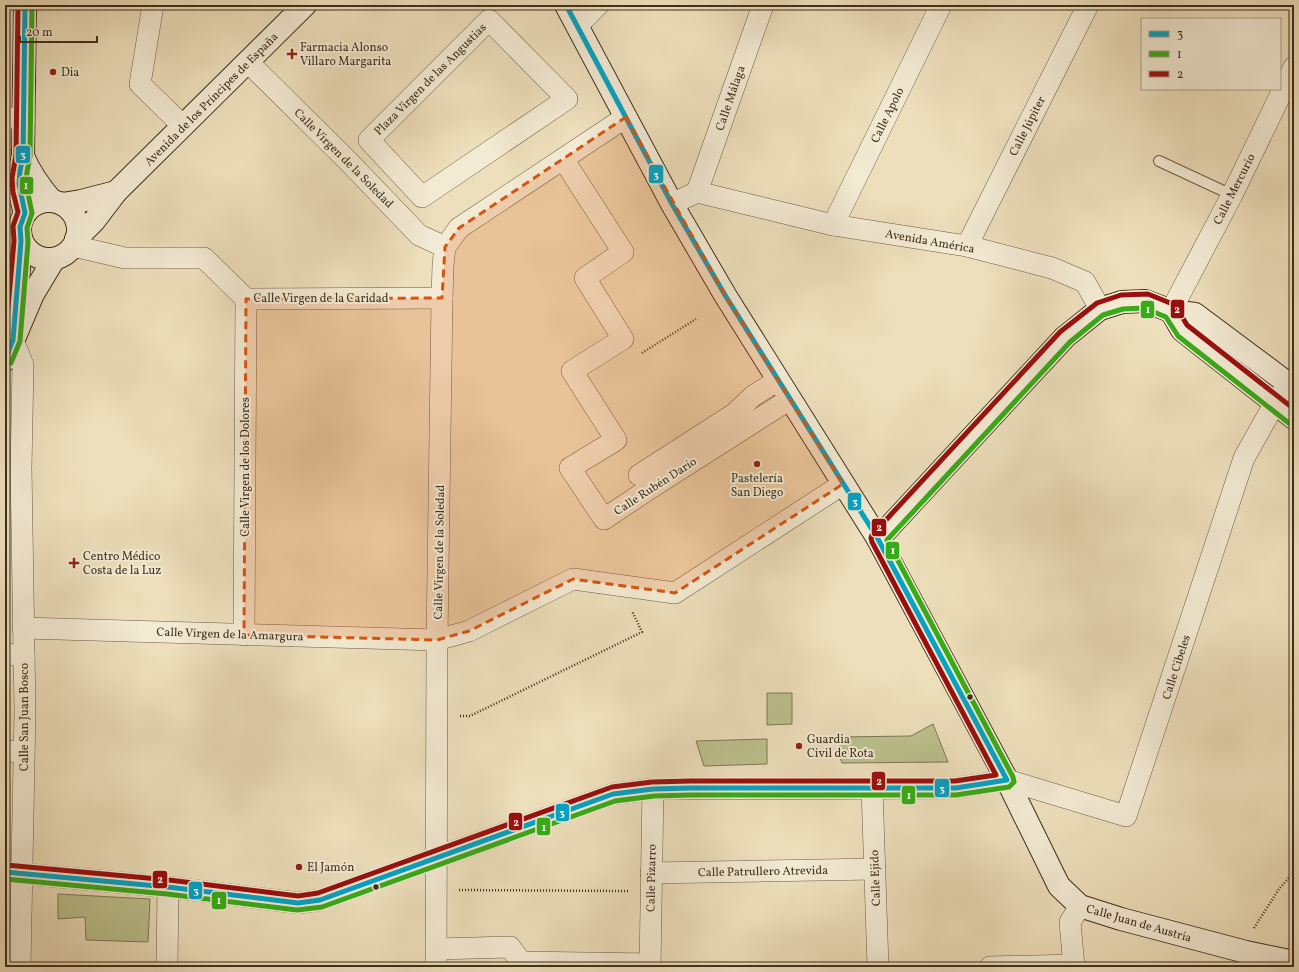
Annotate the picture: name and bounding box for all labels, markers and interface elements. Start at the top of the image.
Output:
scale bar [20,18,97,44]
legend [1141,18,1281,90]
street label: Plaza Virgen de las Angustias [371,20,490,139]
text: 20 m [26,25,53,41]
text: 3 [1177,27,1183,43]
street label: Avenida de los Príncipes de España [141,29,282,170]
place label: Farmacia Alonso Villaro Margarita [300,40,391,70]
text: 1 [1177,47,1182,63]
marker: Farmacia Alonso Villaro Margarita [287,49,297,59]
street label: Calle Málaga [712,64,750,133]
place label: Dia [61,65,79,81]
marker: Dia [48,67,58,77]
text: 2 [1177,67,1183,83]
street label: Calle Apolo [868,85,908,146]
street label: Calle Júpiter [1006,94,1050,159]
street label: Calle Virgen de la Soledad [290,105,397,212]
line badge: 3 [15,145,31,164]
text: 3 [20,148,26,163]
street label: Calle Mercurio [1210,151,1260,228]
line badge: 3 [648,164,664,184]
text: 3 [653,168,659,183]
line badge: 1 [19,176,34,195]
text: 1 [24,179,28,194]
street label: Avenida América [884,226,976,258]
street label: Calle Virgen de la Caridad [253,291,389,307]
line badge: 2 [1170,299,1185,319]
line badge: 1 [1140,300,1155,319]
text: 1 [1146,303,1150,318]
text: 2 [1174,303,1180,318]
street label: Calle Virgen de los Dolores [238,397,254,537]
street label: Calle Rubén Darío [611,454,700,520]
marker: Pastelería San Diego [752,459,762,469]
place label: Pastelería San Diego [731,471,783,501]
street label: Calle Virgen de la Soledad [431,484,449,620]
line badge: 3 [847,492,862,511]
text: 3 [852,495,858,510]
line badge: 2 [871,518,887,537]
text: 2 [876,521,882,536]
line badge: 1 [885,541,900,560]
text: 1 [891,544,895,559]
place label: Centro Médico Costa de la Luz [83,549,161,579]
marker: Centro Médico Costa de la Luz [68,557,80,569]
street label: Calle Virgen de la Amargura [156,624,304,646]
street label: Calle Cibeles [1159,633,1195,702]
street label: Calle San Juan Bosco [17,663,33,771]
unlabelled marker [965,692,975,702]
place label: Guardia Civil de Rota [807,732,874,762]
marker: Guardia Civil de Rota [794,741,804,751]
line badge: 2 [871,771,886,791]
text: 2 [876,775,882,790]
line badge: 3 [934,778,950,798]
text: 3 [939,782,945,797]
line badge: 1 [901,785,916,805]
text: 1 [907,789,911,804]
line badge: 3 [555,803,570,822]
text: 3 [559,806,565,821]
line badge: 2 [508,812,523,831]
text: 2 [513,816,519,831]
line badge: 1 [536,817,551,836]
text: 1 [542,821,546,836]
street label: Calle Pizarro [643,844,661,912]
street label: Calle Ejido [867,849,885,906]
place label: El Jamón [307,860,354,876]
marker: El Jamón [294,862,304,872]
street label: Calle Patrullero Atrevida [698,863,828,881]
line badge: 2 [152,870,168,889]
text: 2 [157,873,163,888]
line badge: 3 [188,881,203,900]
unlabelled marker [371,882,381,892]
text: 3 [193,884,199,899]
line badge: 1 [211,891,227,910]
text: 1 [217,894,221,909]
street label: Calle Juan de Austria [1084,901,1193,947]

